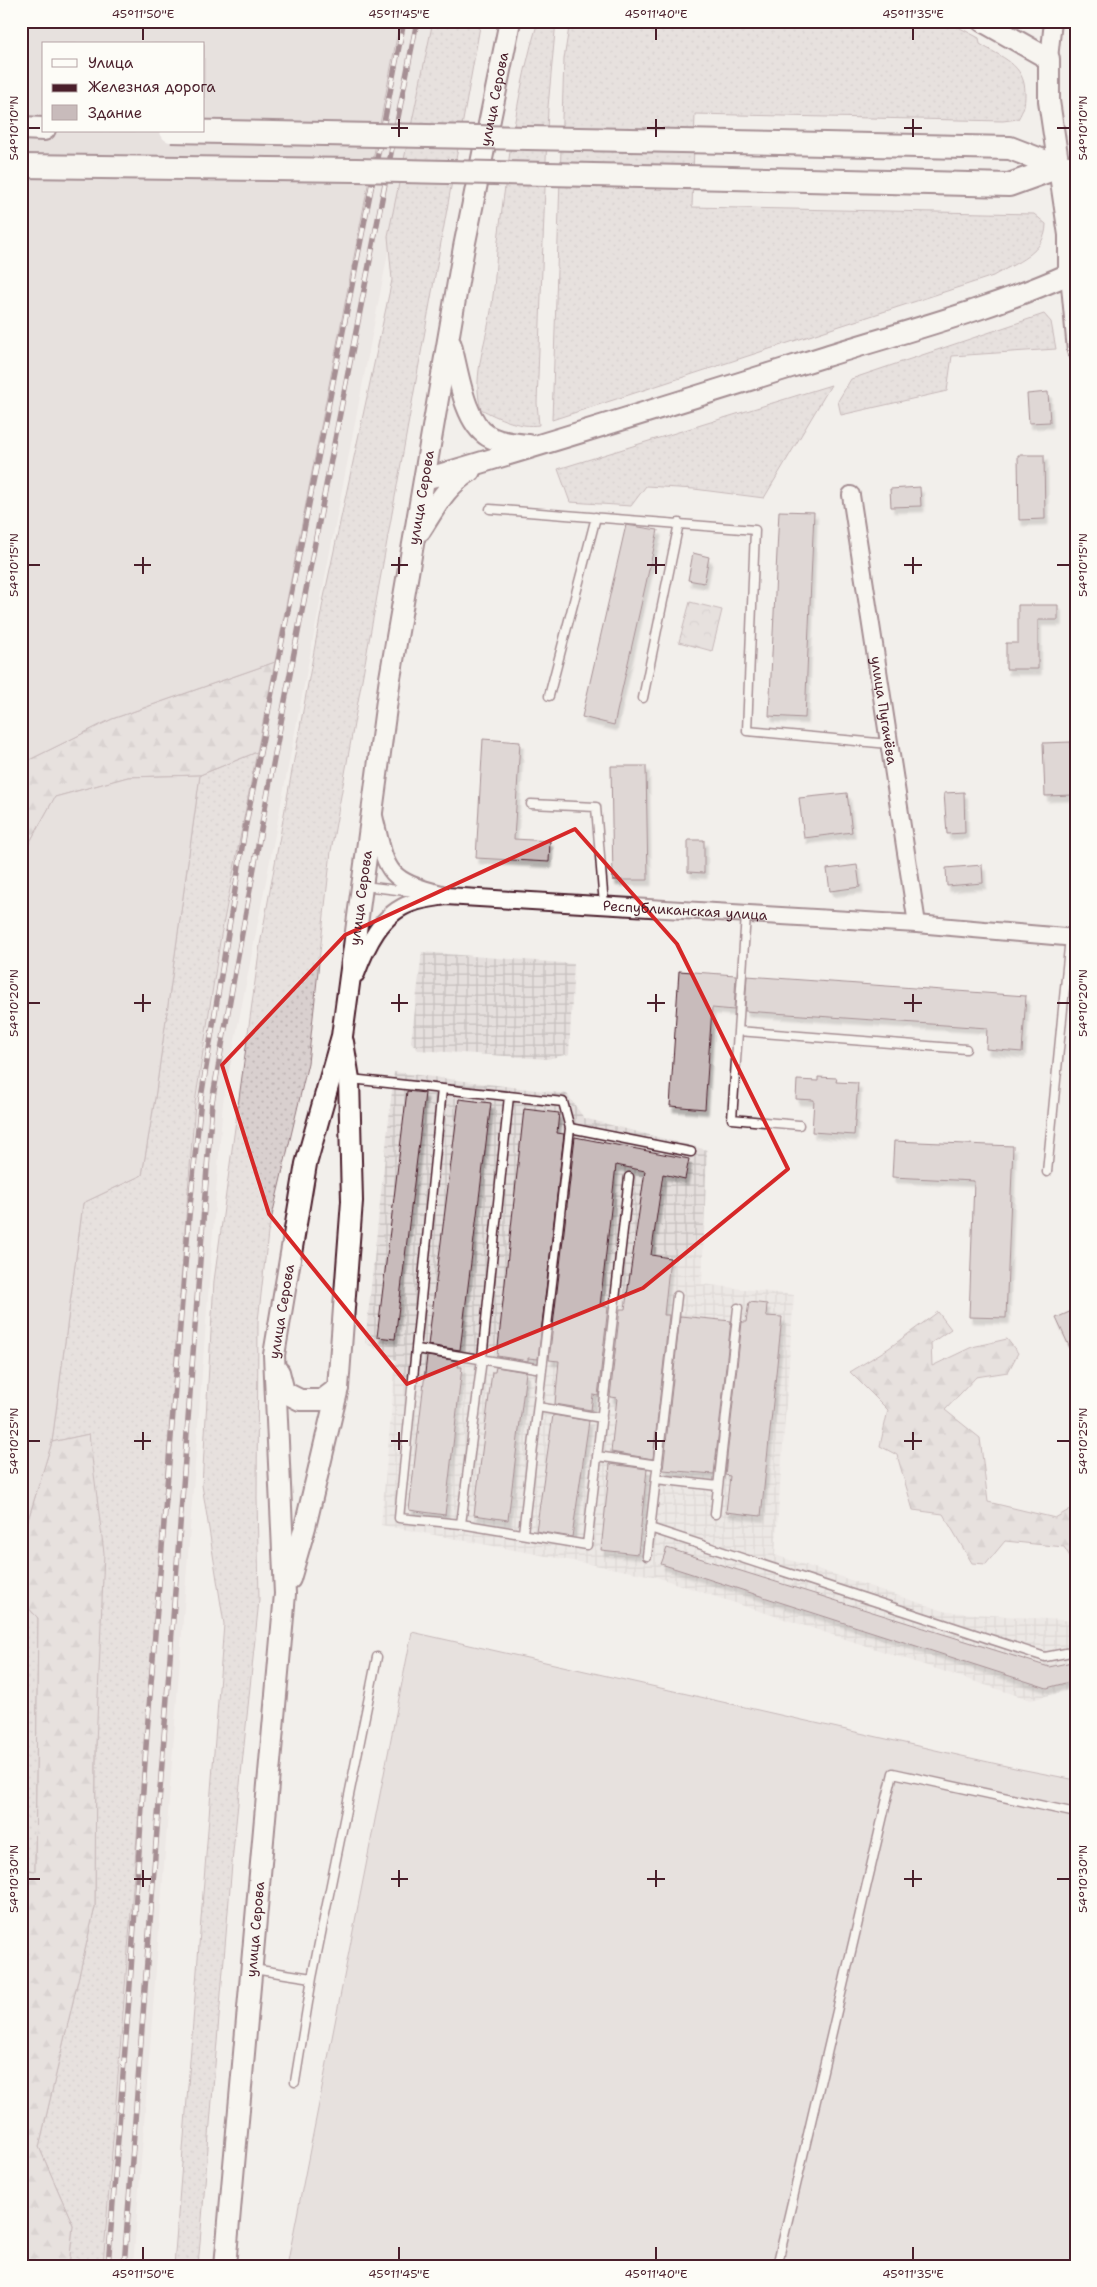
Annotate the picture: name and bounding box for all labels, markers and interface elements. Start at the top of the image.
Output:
text: 45°11'50"E [112,6,174,22]
text: 45°11'45"E [368,6,430,22]
text: 45°11'40"E [625,6,688,22]
text: 45°11'35"E [882,6,944,22]
legend [42,42,205,132]
street label: улица Серова [476,50,513,148]
text: Улица [88,53,134,73]
text: Железная дорога [88,77,216,97]
text: 54°10'10"N [6,95,22,161]
text: 54°10'10"N [1075,95,1091,161]
text: Здание [88,103,142,123]
street label: улица Серова [404,448,438,546]
text: 54°10'15"N [6,533,22,597]
text: 54°10'15"N [1075,533,1091,597]
street label: улица Пугачёва [867,655,901,766]
street label: улица Серова [345,849,376,946]
street label: Республиканская улица [602,896,768,924]
text: 54°10'20"N [6,969,22,1037]
text: 54°10'20"N [1075,969,1091,1037]
street label: улица Серова [264,1263,298,1360]
text: 54°10'25"N [6,1408,22,1474]
text: 54°10'25"N [1075,1408,1091,1474]
text: 54°10'30"N [6,1845,22,1913]
text: 54°10'30"N [1075,1845,1091,1913]
street label: улица Серова [242,1881,268,1978]
text: 45°11'50"E [112,2266,174,2282]
text: 45°11'45"E [368,2266,430,2282]
text: 45°11'40"E [625,2266,688,2282]
text: 45°11'35"E [882,2266,944,2282]

